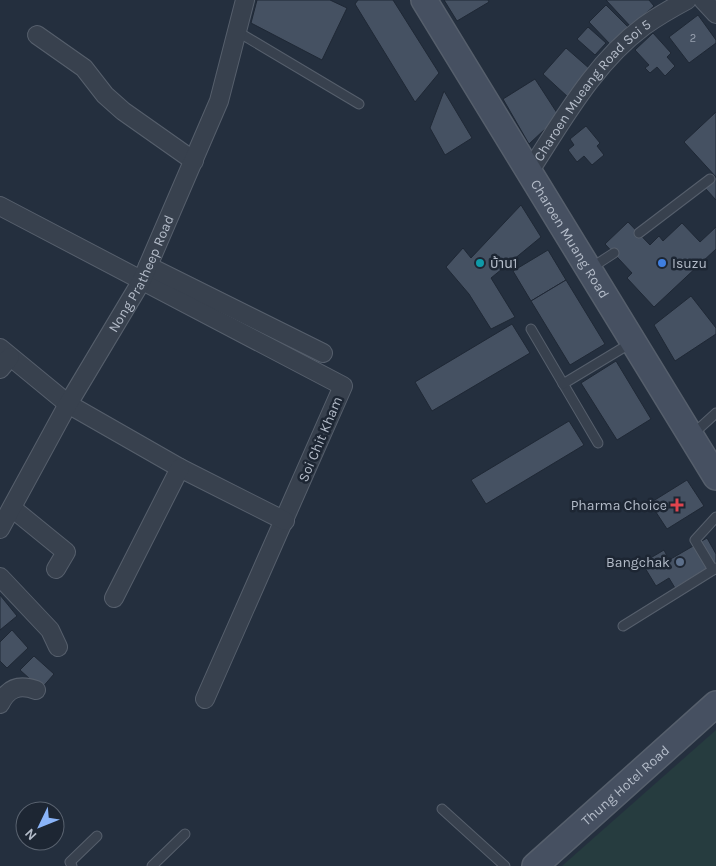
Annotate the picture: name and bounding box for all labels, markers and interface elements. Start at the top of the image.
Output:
street label: Charoen Mueang Road Soi 5 [530,16,654,165]
house number: 2 [690,32,696,45]
street label: Charoen Muang Road [527,176,613,302]
street label: Nong Pratheep Road [105,213,178,336]
place label: บ้าน1 [490,255,517,272]
place label: Isuzu [672,255,707,272]
marker: บ้าน1 [474,257,486,269]
marker: Isuzu [656,257,668,269]
street label: Soi Chit Kham [295,394,346,484]
place label: Pharma Choice [571,497,667,514]
marker: Pharma Choice [671,499,683,511]
place label: Bangchak [606,554,670,571]
marker: Bangchak [674,556,686,568]
street label: Thung Hotel Road [578,742,673,830]
north arrow [15,801,65,851]
text: N [21,825,41,844]

